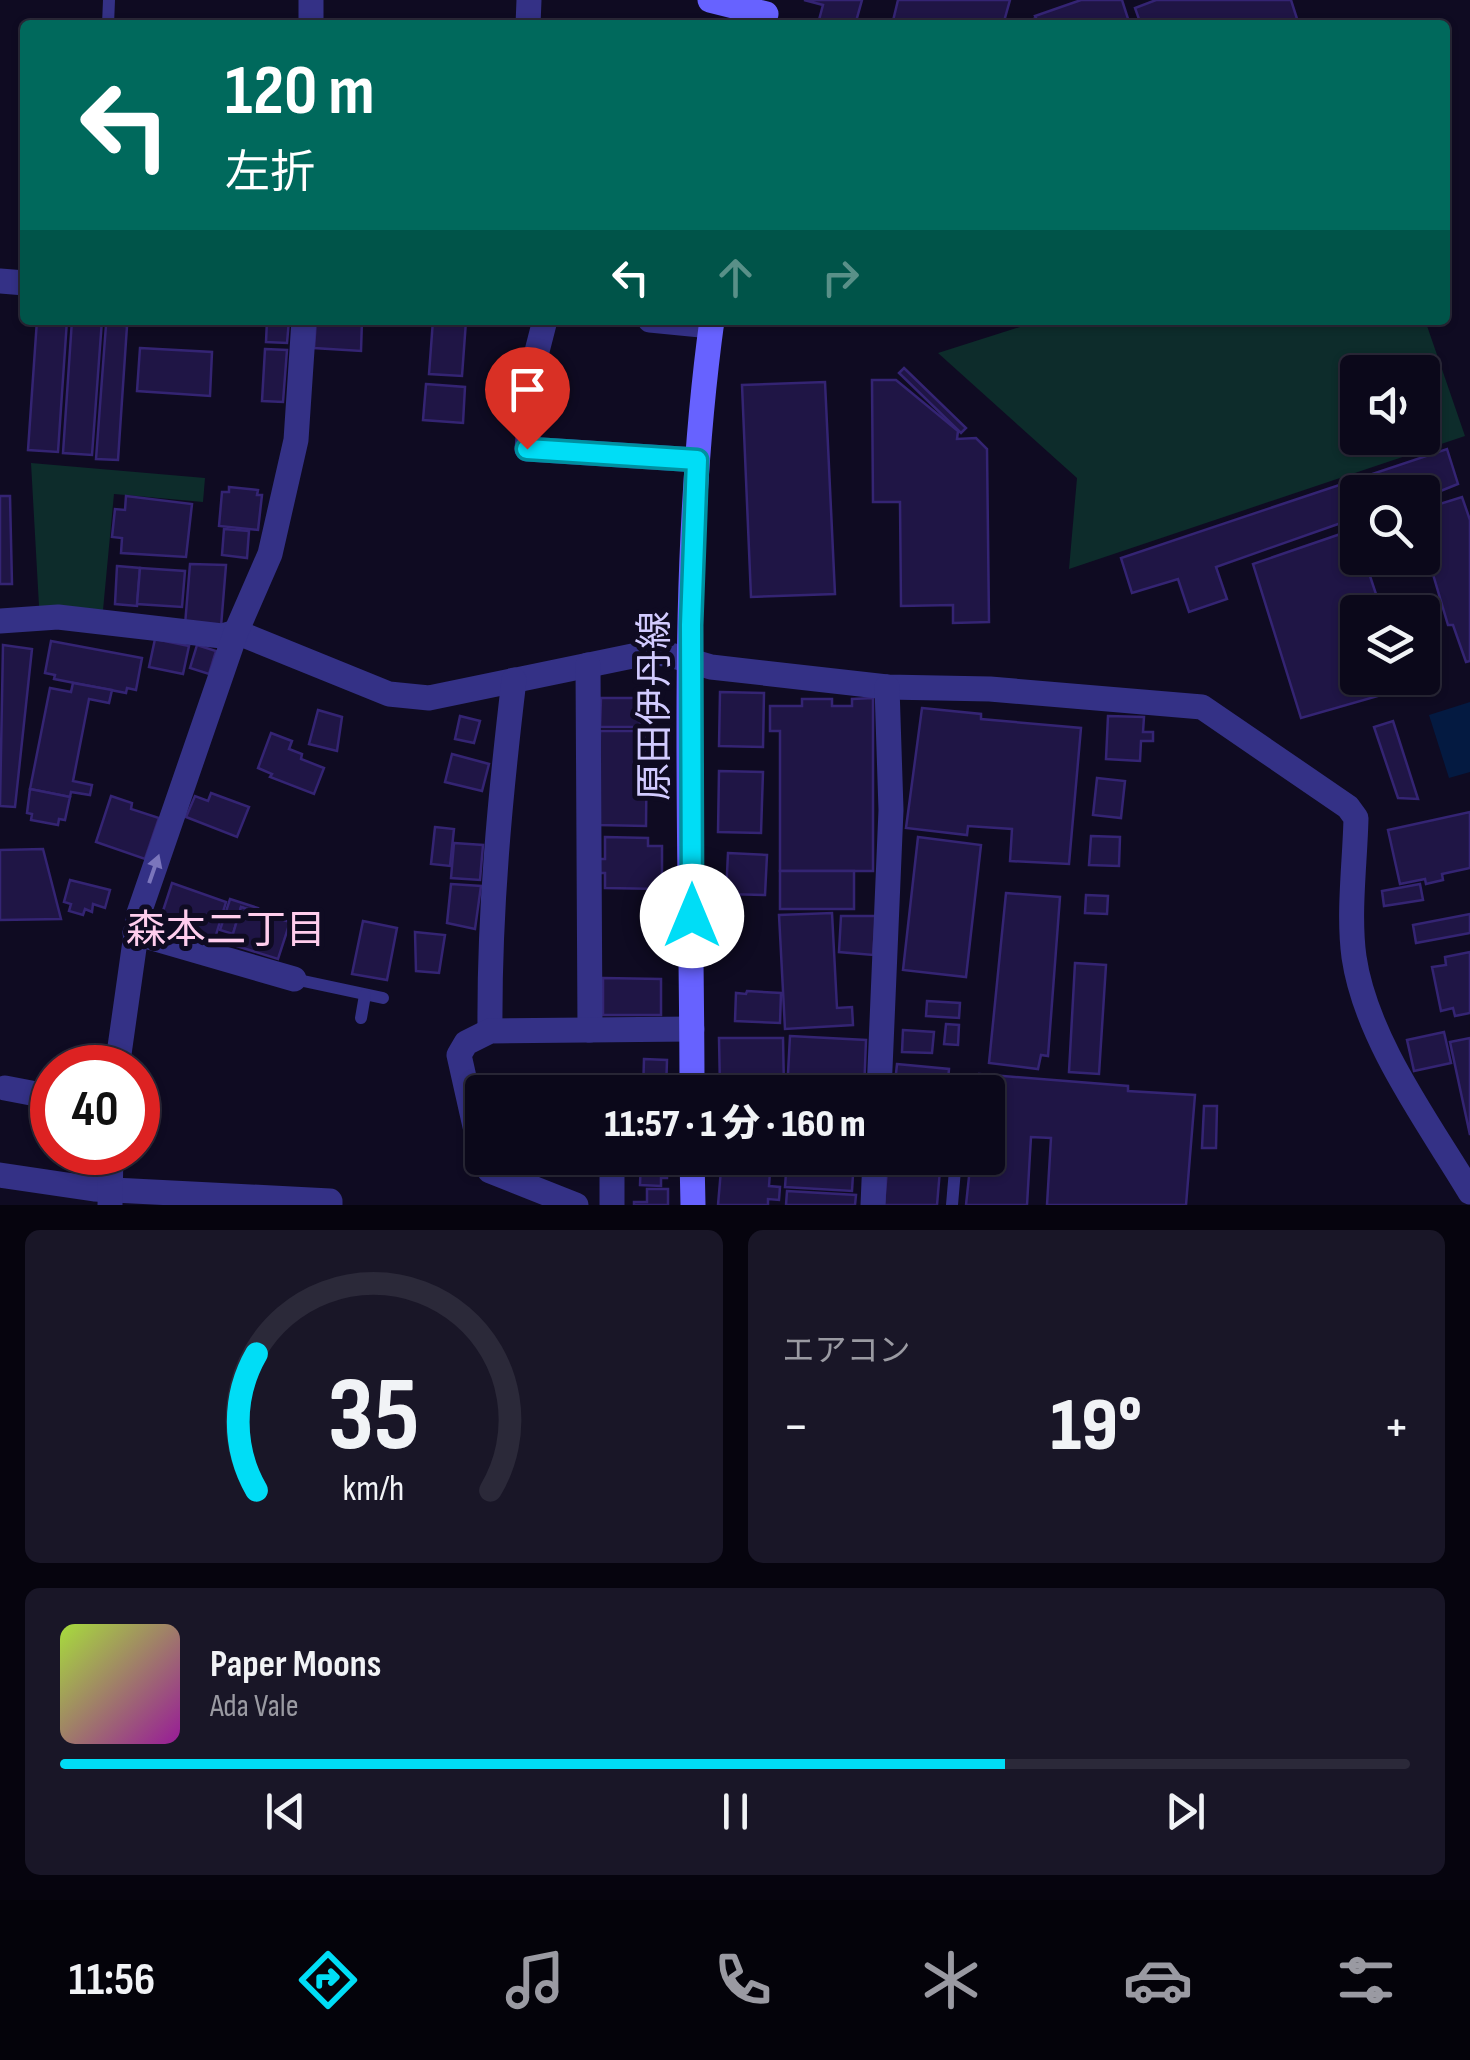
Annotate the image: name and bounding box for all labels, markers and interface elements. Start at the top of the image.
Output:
text: 120 m [225,50,375,134]
icon: left [60,60,190,190]
text: 左折 [225,146,315,201]
icon: left [603,250,658,305]
icon: ahead [708,250,763,305]
icon: right [813,250,868,305]
pin [485,347,570,450]
map controls [1340,355,1440,695]
button: sound [1340,355,1440,455]
icon: arrive [500,362,555,417]
button: search [1340,475,1440,575]
button: layers [1340,595,1440,695]
street label: 原田伊丹線 [633,611,678,801]
one-way arrow [147,854,162,884]
position arrow [640,864,744,968]
district label: 森本二丁目 [126,907,326,955]
speed limit sign: 40 [30,1045,160,1175]
text: 11:57 · 1 分 · 160 m [604,1102,866,1147]
text: エアコン [783,1332,911,1371]
text: 35 [328,1354,420,1479]
text: 19° [1051,1381,1142,1472]
text: − [783,1394,809,1461]
text: + [1383,1394,1410,1461]
text: km/h [343,1468,405,1511]
text: Paper Moons [210,1642,381,1687]
text: Ada Vale [210,1687,299,1726]
icon: previous [258,1784,313,1839]
icon: pause [708,1784,763,1839]
icon: next [1158,1784,1213,1839]
icon: directions [293,1945,363,2015]
icon: music [500,1945,570,2015]
icon: phone [708,1945,778,2015]
icon: climate [916,1945,986,2015]
icon: car [1123,1945,1193,2015]
icon: filters [1331,1945,1401,2015]
text: 11:56 [69,1953,155,2008]

